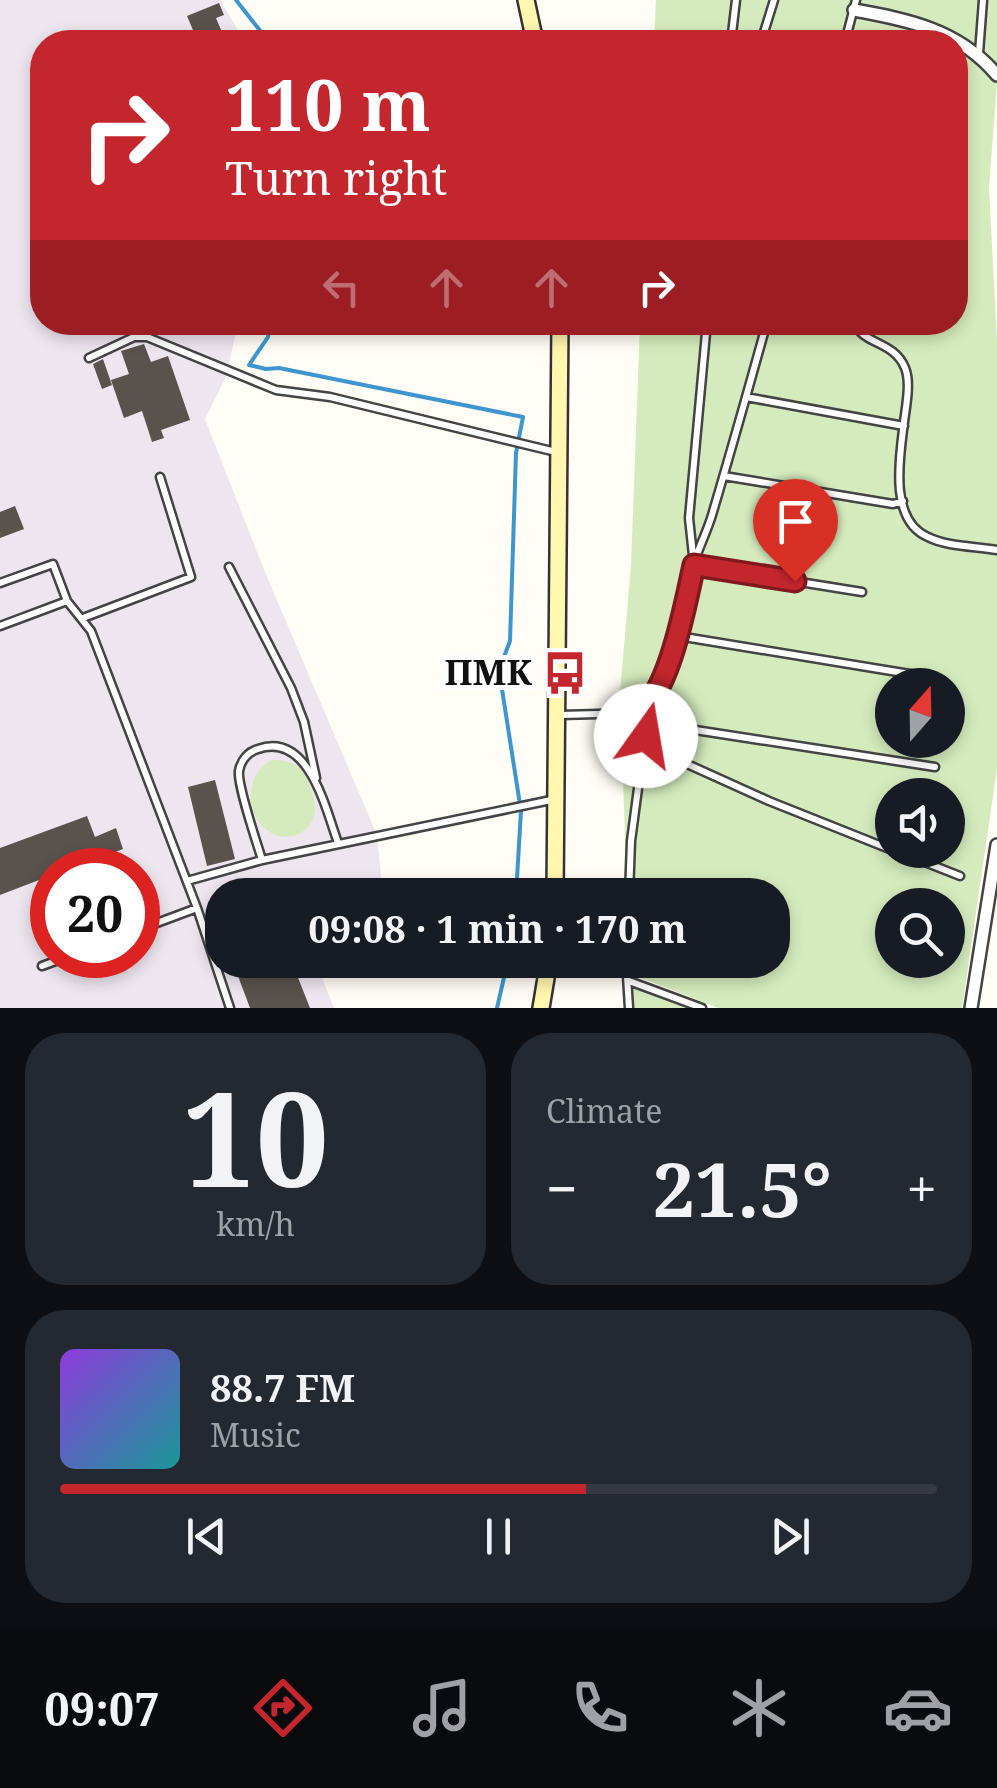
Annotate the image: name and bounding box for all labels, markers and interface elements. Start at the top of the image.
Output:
text: 110 m [225,56,431,152]
icon: right [60,70,190,200]
text: Turn right [225,147,447,208]
icon: left [314,260,369,315]
icon: ahead [419,260,474,315]
icon: ahead [524,260,579,315]
icon: right [629,260,684,315]
pin [753,479,838,582]
icon: arrive [768,494,823,549]
place label: ПМК [444,648,532,695]
bus stop icon: ПМК [541,649,589,697]
north arrow [875,668,965,758]
map controls [875,668,965,978]
position arrow [594,684,698,788]
button: sound [875,778,965,868]
speed limit sign: 20 [30,848,160,978]
button: search [875,888,965,978]
text: 09:08 · 1 min · 170 m [308,902,687,954]
text: 10 [182,1048,329,1225]
text: Climate [546,1089,662,1132]
text: 21.5° [652,1137,832,1239]
text: − [546,1150,578,1225]
text: + [906,1150,937,1225]
text: km/h [216,1202,295,1245]
text: 88.7 FM [210,1361,355,1413]
text: Music [210,1413,301,1456]
icon: previous [179,1509,234,1564]
icon: pause [471,1509,526,1564]
icon: next [763,1509,818,1564]
icon: directions [248,1673,318,1743]
icon: music [407,1673,477,1743]
icon: phone [565,1673,635,1743]
icon: climate [724,1673,794,1743]
icon: car [883,1673,953,1743]
text: 09:07 [44,1678,160,1739]

